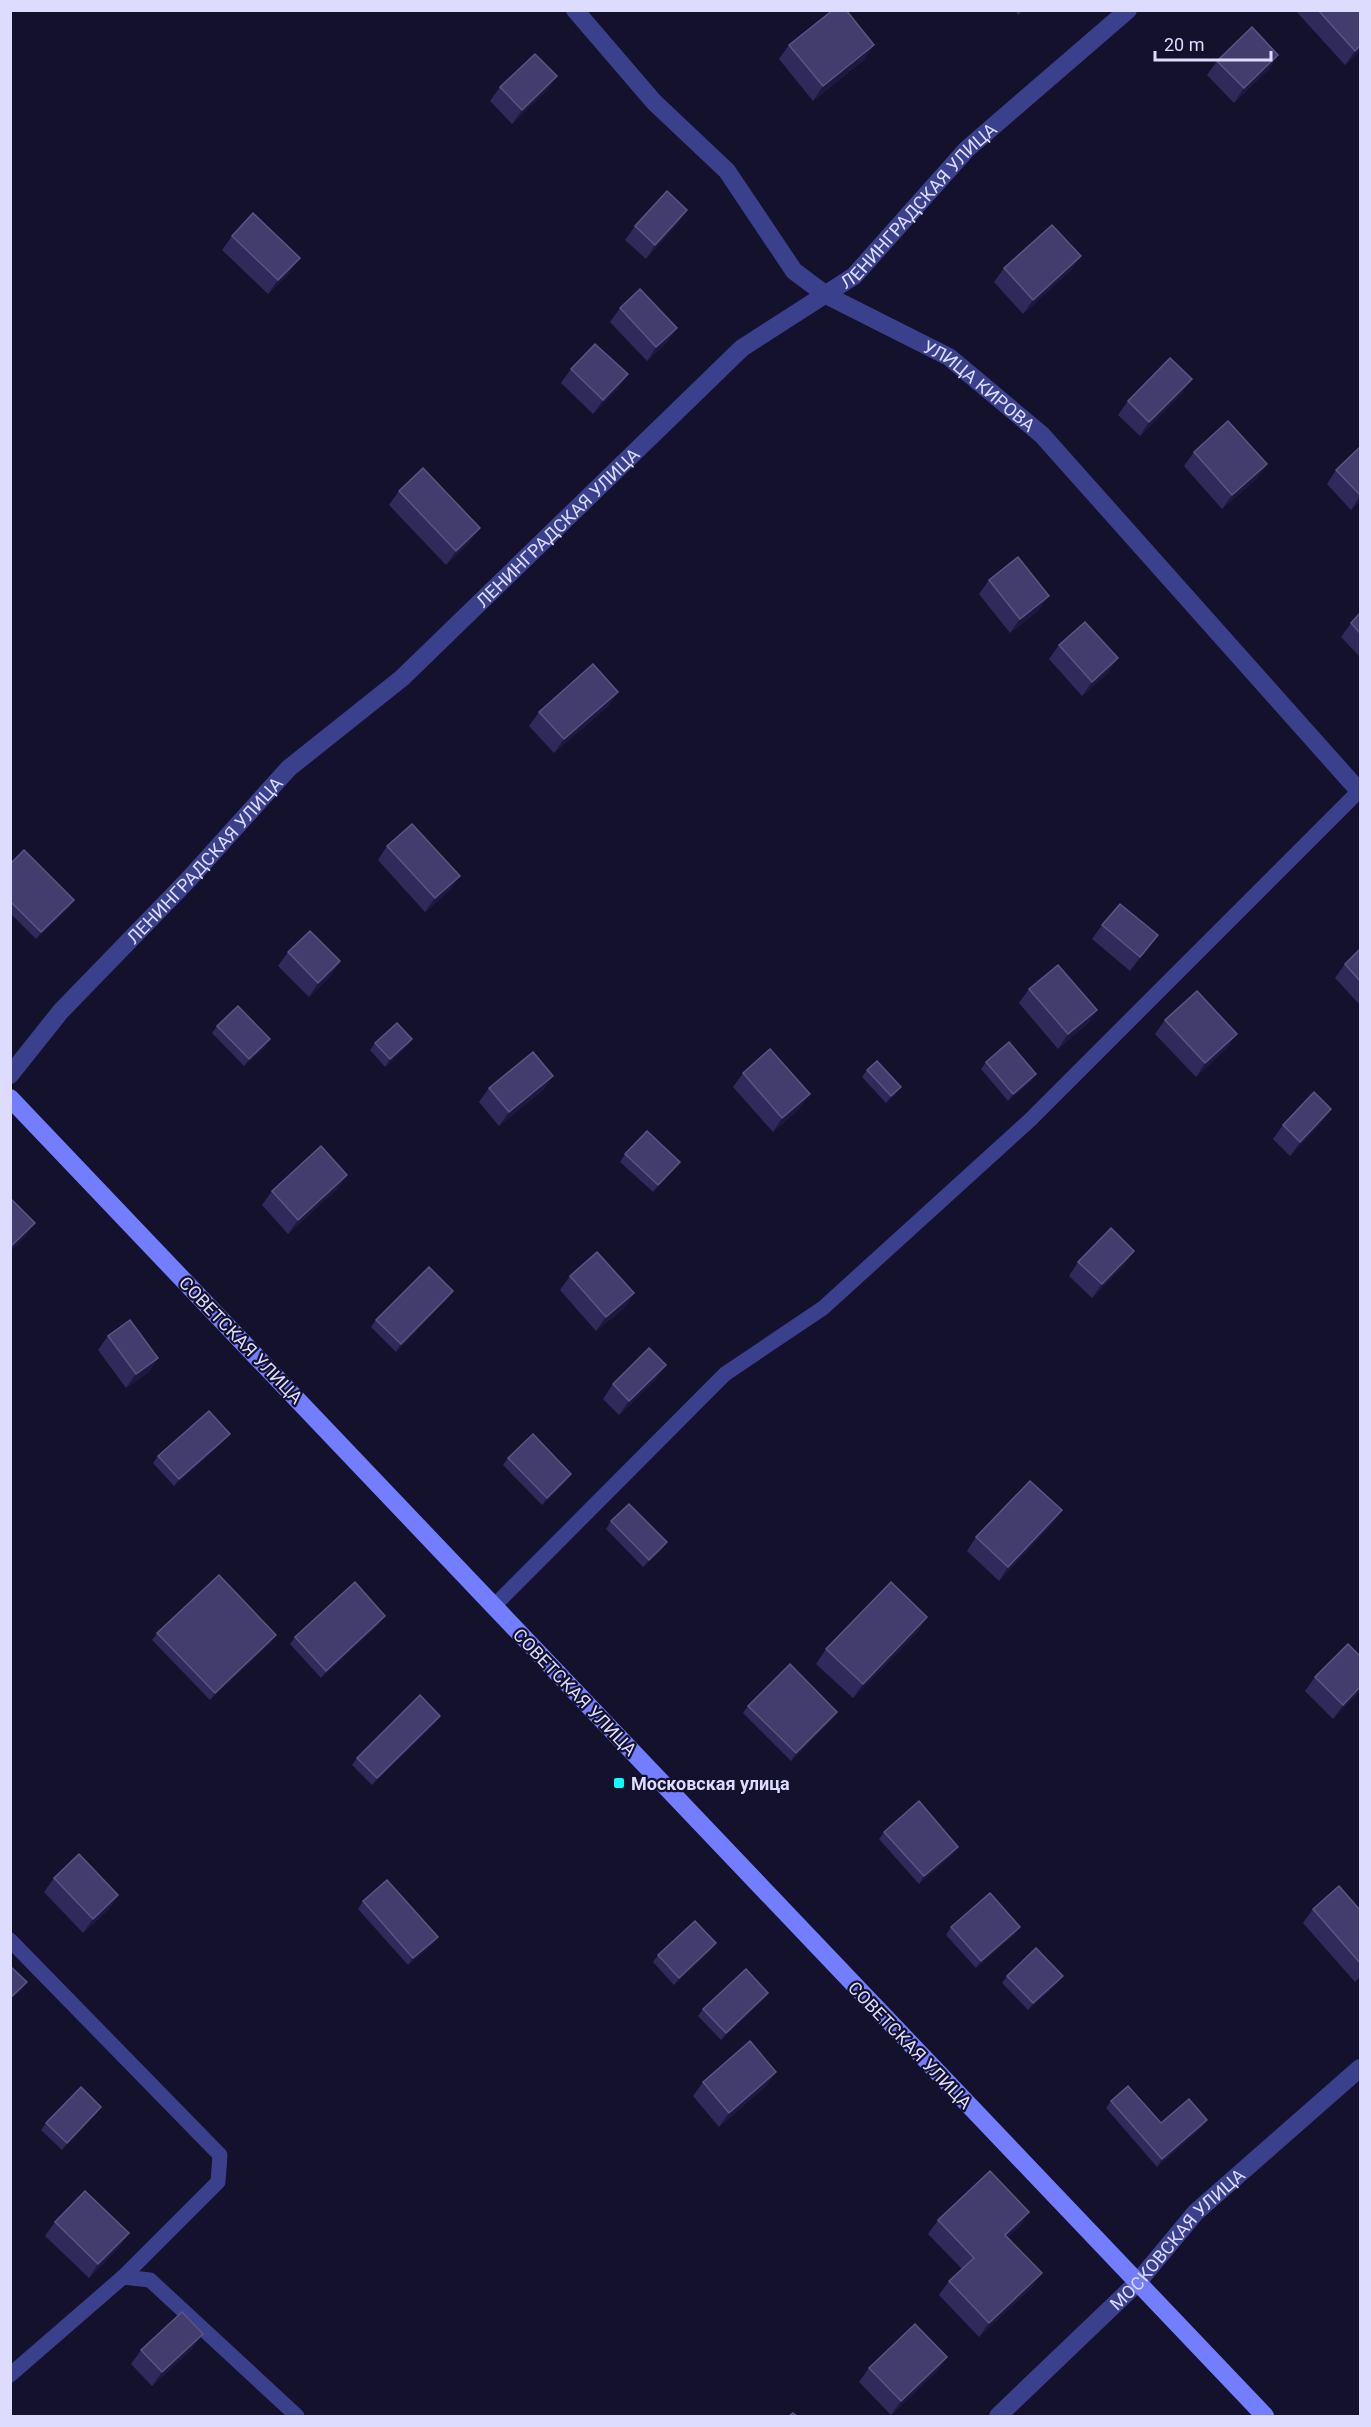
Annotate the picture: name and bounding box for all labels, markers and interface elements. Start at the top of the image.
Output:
scale bar [1155,24,1270,62]
text: 20 m [1164,34,1204,55]
street label: ЛЕНИНГРАДСКАЯ УЛИЦА [836,118,1001,293]
street label: УЛИЦА КИРОВА [920,335,1040,436]
street label: ЛЕНИНГРАДСКАЯ УЛИЦА [471,443,644,611]
street label: ЛЕНИНГРАДСКАЯ УЛИЦА [122,772,287,948]
street label: СОВЕТСКАЯ УЛИЦА [175,1272,307,1408]
street label: СОВЕТСКАЯ УЛИЦА [509,1624,641,1760]
place label: Московская улица [631,1773,790,1794]
marker: Московская улица [612,1776,626,1790]
street label: СОВЕТСКАЯ УЛИЦА [844,1977,976,2113]
street label: МОСКОВСКАЯ УЛИЦА [1105,2164,1249,2314]

